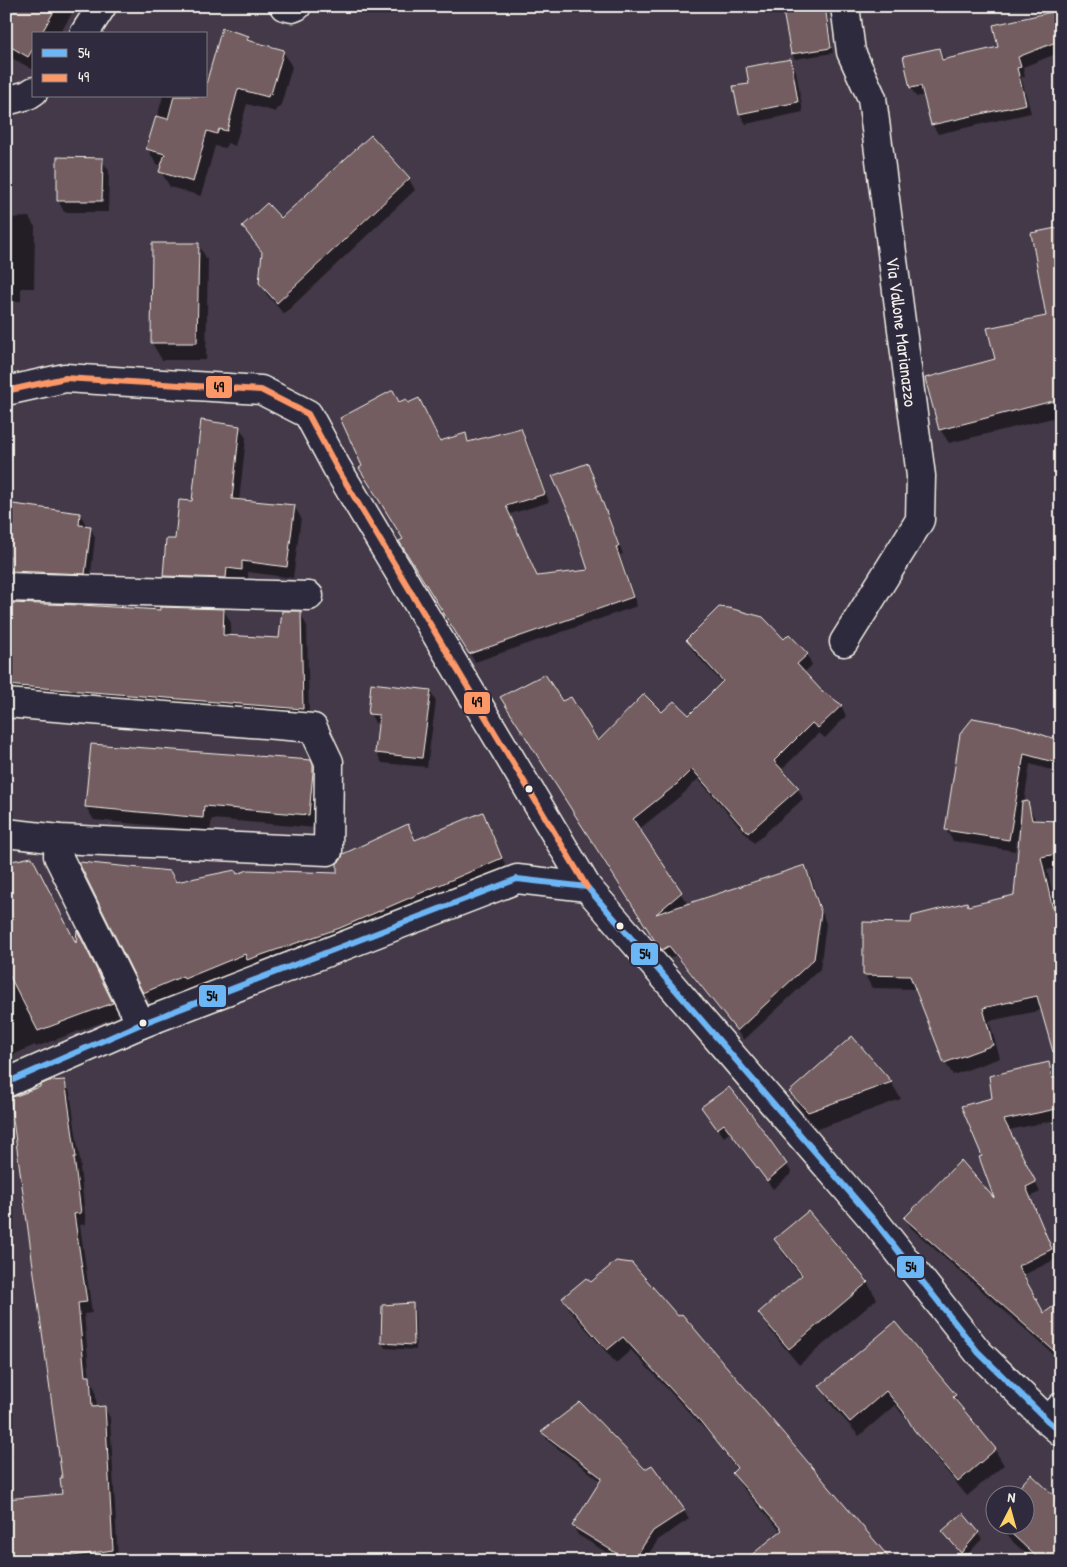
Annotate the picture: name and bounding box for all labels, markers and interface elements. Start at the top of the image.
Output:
legend [32,32,208,98]
text: 54 [78,42,90,63]
text: 49 [78,66,90,87]
street label: Via Vallone Marianazzo [880,256,924,408]
line badge: 49 [205,375,233,399]
text: 49 [214,377,225,396]
line badge: 49 [463,691,491,715]
text: 49 [472,692,483,711]
unlabelled marker [524,784,534,794]
unlabelled marker [615,921,625,931]
line badge: 54 [630,942,659,966]
text: 54 [639,944,651,963]
line badge: 54 [198,984,227,1008]
text: 54 [206,986,218,1005]
unlabelled marker [138,1018,148,1028]
line badge: 54 [896,1255,925,1279]
text: 54 [905,1257,917,1276]
north arrow [984,1484,1034,1534]
text: N [1007,1487,1017,1506]

